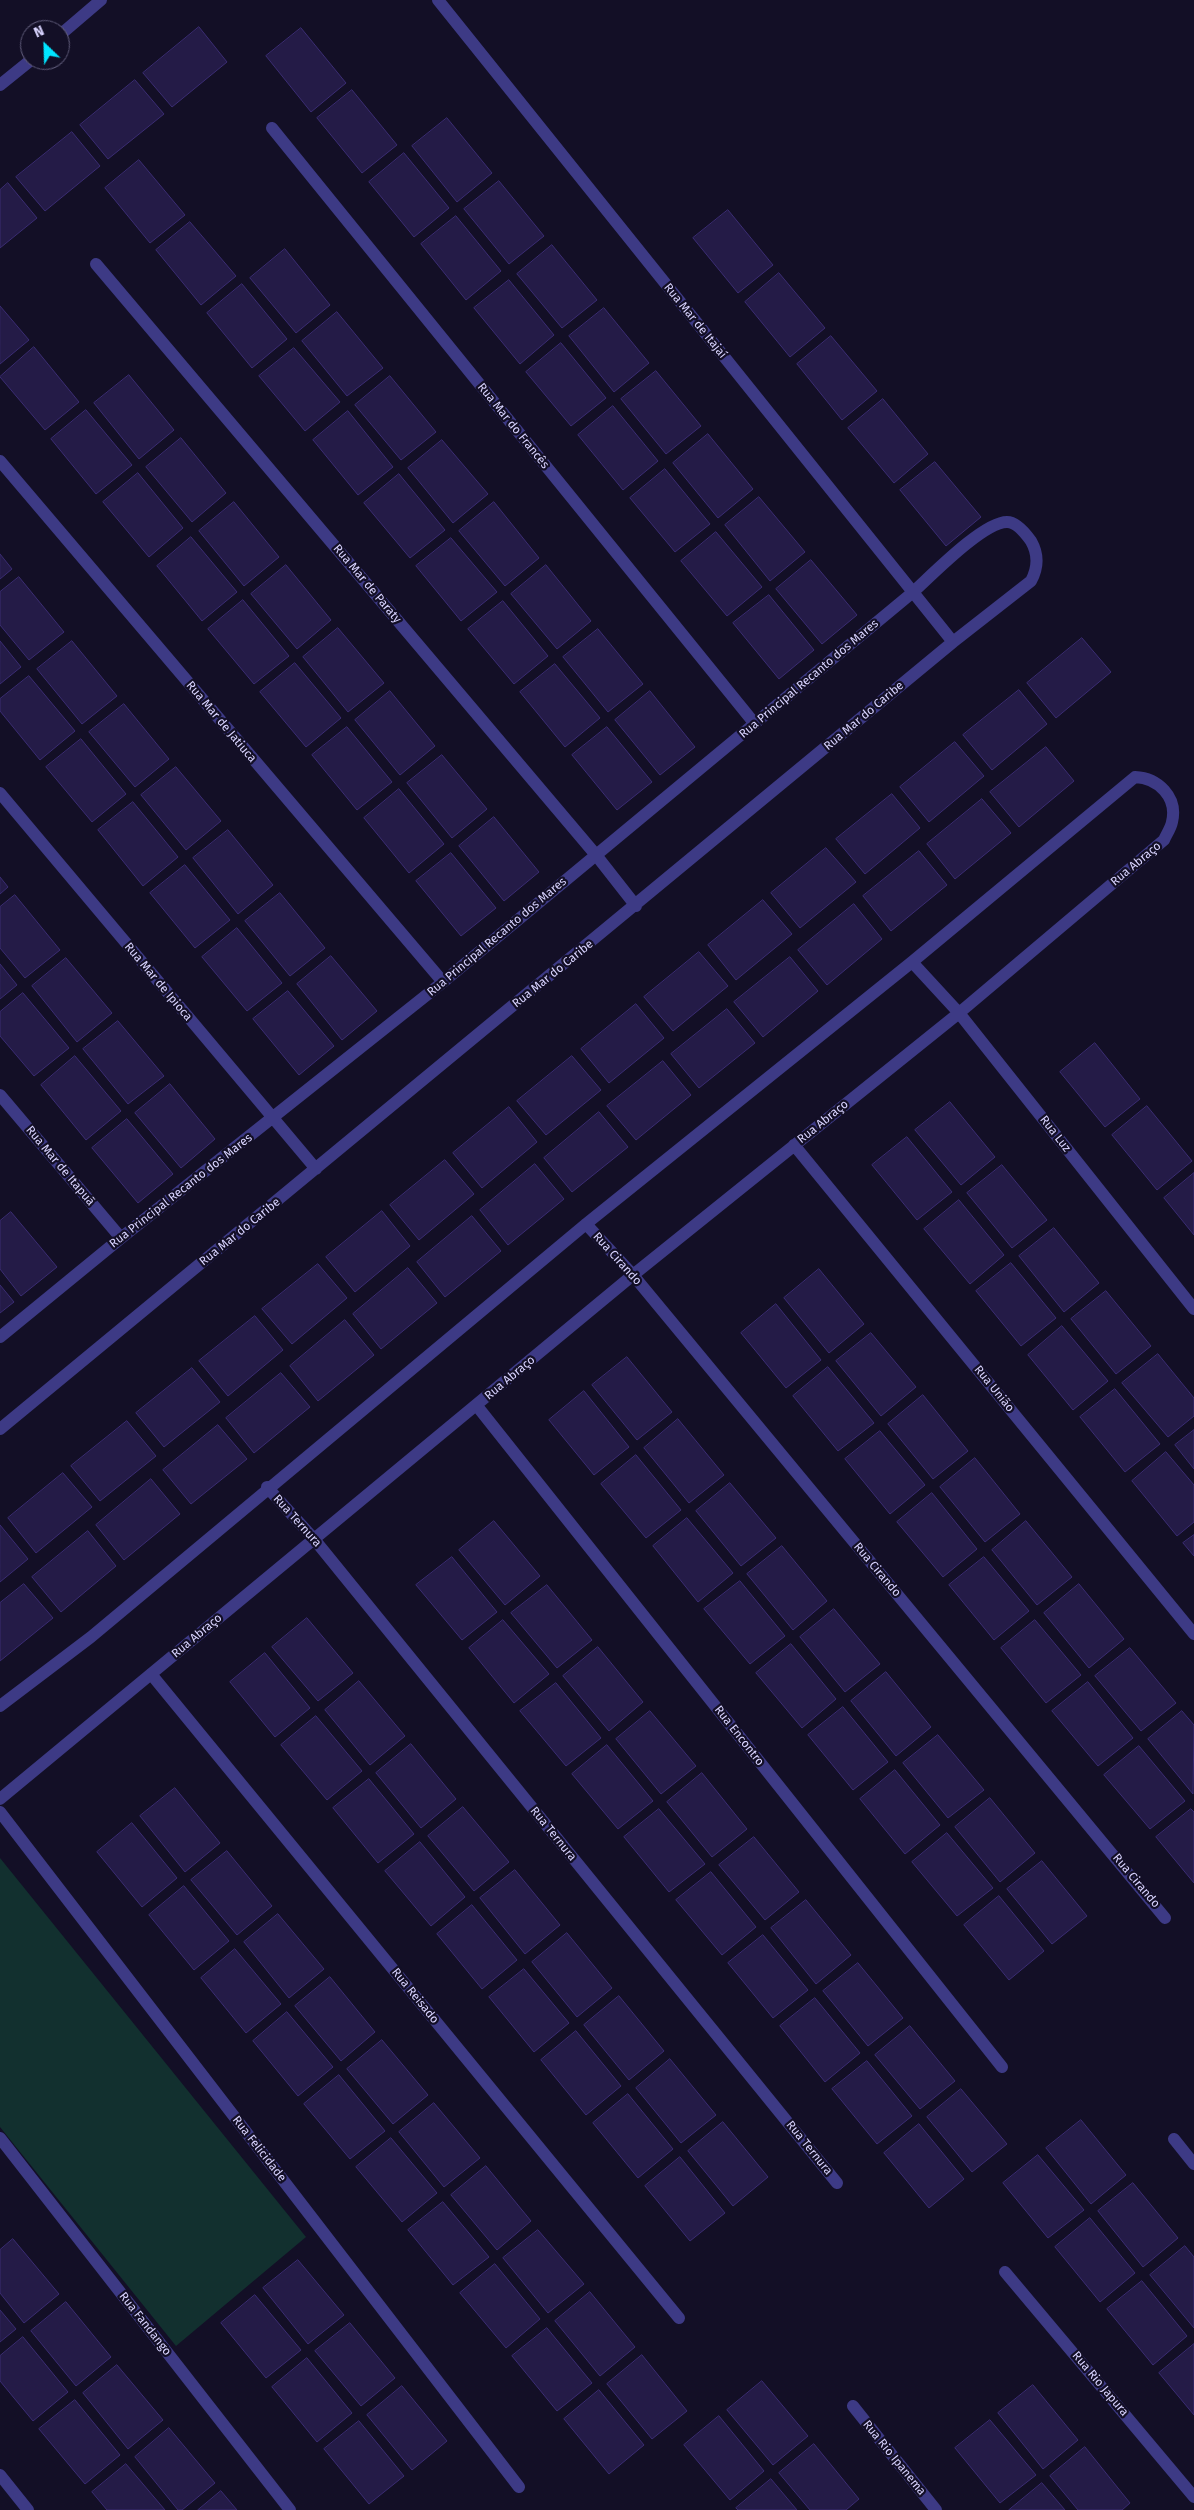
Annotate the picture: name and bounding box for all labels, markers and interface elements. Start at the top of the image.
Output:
north arrow [20,20,70,70]
text: N [31,22,47,41]
street label: Rua Mar de Itajaí [660,281,730,361]
street label: Rua Mar do Francês [474,380,552,472]
street label: Rua Mar de Paraty [330,542,404,626]
street label: Rua Principal Recanto dos Mares [736,616,882,742]
street label: Rua Mar de Jatiuca [183,678,259,766]
street label: Rua Mar do Caribe [821,678,907,754]
street label: Rua Abraço [1108,839,1164,889]
street label: Rua Principal Recanto dos Mares [424,874,570,1000]
street label: Rua Mar do Caribe [510,937,596,1011]
street label: Rua Mar de Ipioca [121,940,195,1024]
street label: Rua Abraço [795,1097,851,1147]
street label: Rua Luz [1036,1113,1074,1155]
street label: Rua Mar de Itapuã [23,1123,97,1209]
street label: Rua Principal Recanto dos Mares [107,1131,255,1251]
street label: Rua Mar do Caribe [197,1195,283,1269]
street label: Rua Cirando [590,1230,644,1288]
street label: Rua Abraço [482,1353,538,1403]
street label: Rua União [971,1363,1017,1415]
street label: Rua Ternura [270,1492,324,1550]
street label: Rua Cirando [850,1540,904,1600]
street label: Rua Abraço [169,1611,225,1661]
street label: Rua Encontro [711,1703,767,1769]
street label: Rua Ternura [527,1804,579,1864]
street label: Rua Cirando [1109,1851,1163,1911]
street label: Rua Reisado [388,1965,442,2027]
street label: Rua Felicidade [229,2113,289,2185]
street label: Rua Ternura [783,2118,835,2178]
street label: Rua Fandango [116,2289,174,2359]
street label: Rua Rio Japura [1069,2349,1131,2419]
street label: Rua Rio Ipanema [859,2418,929,2498]

